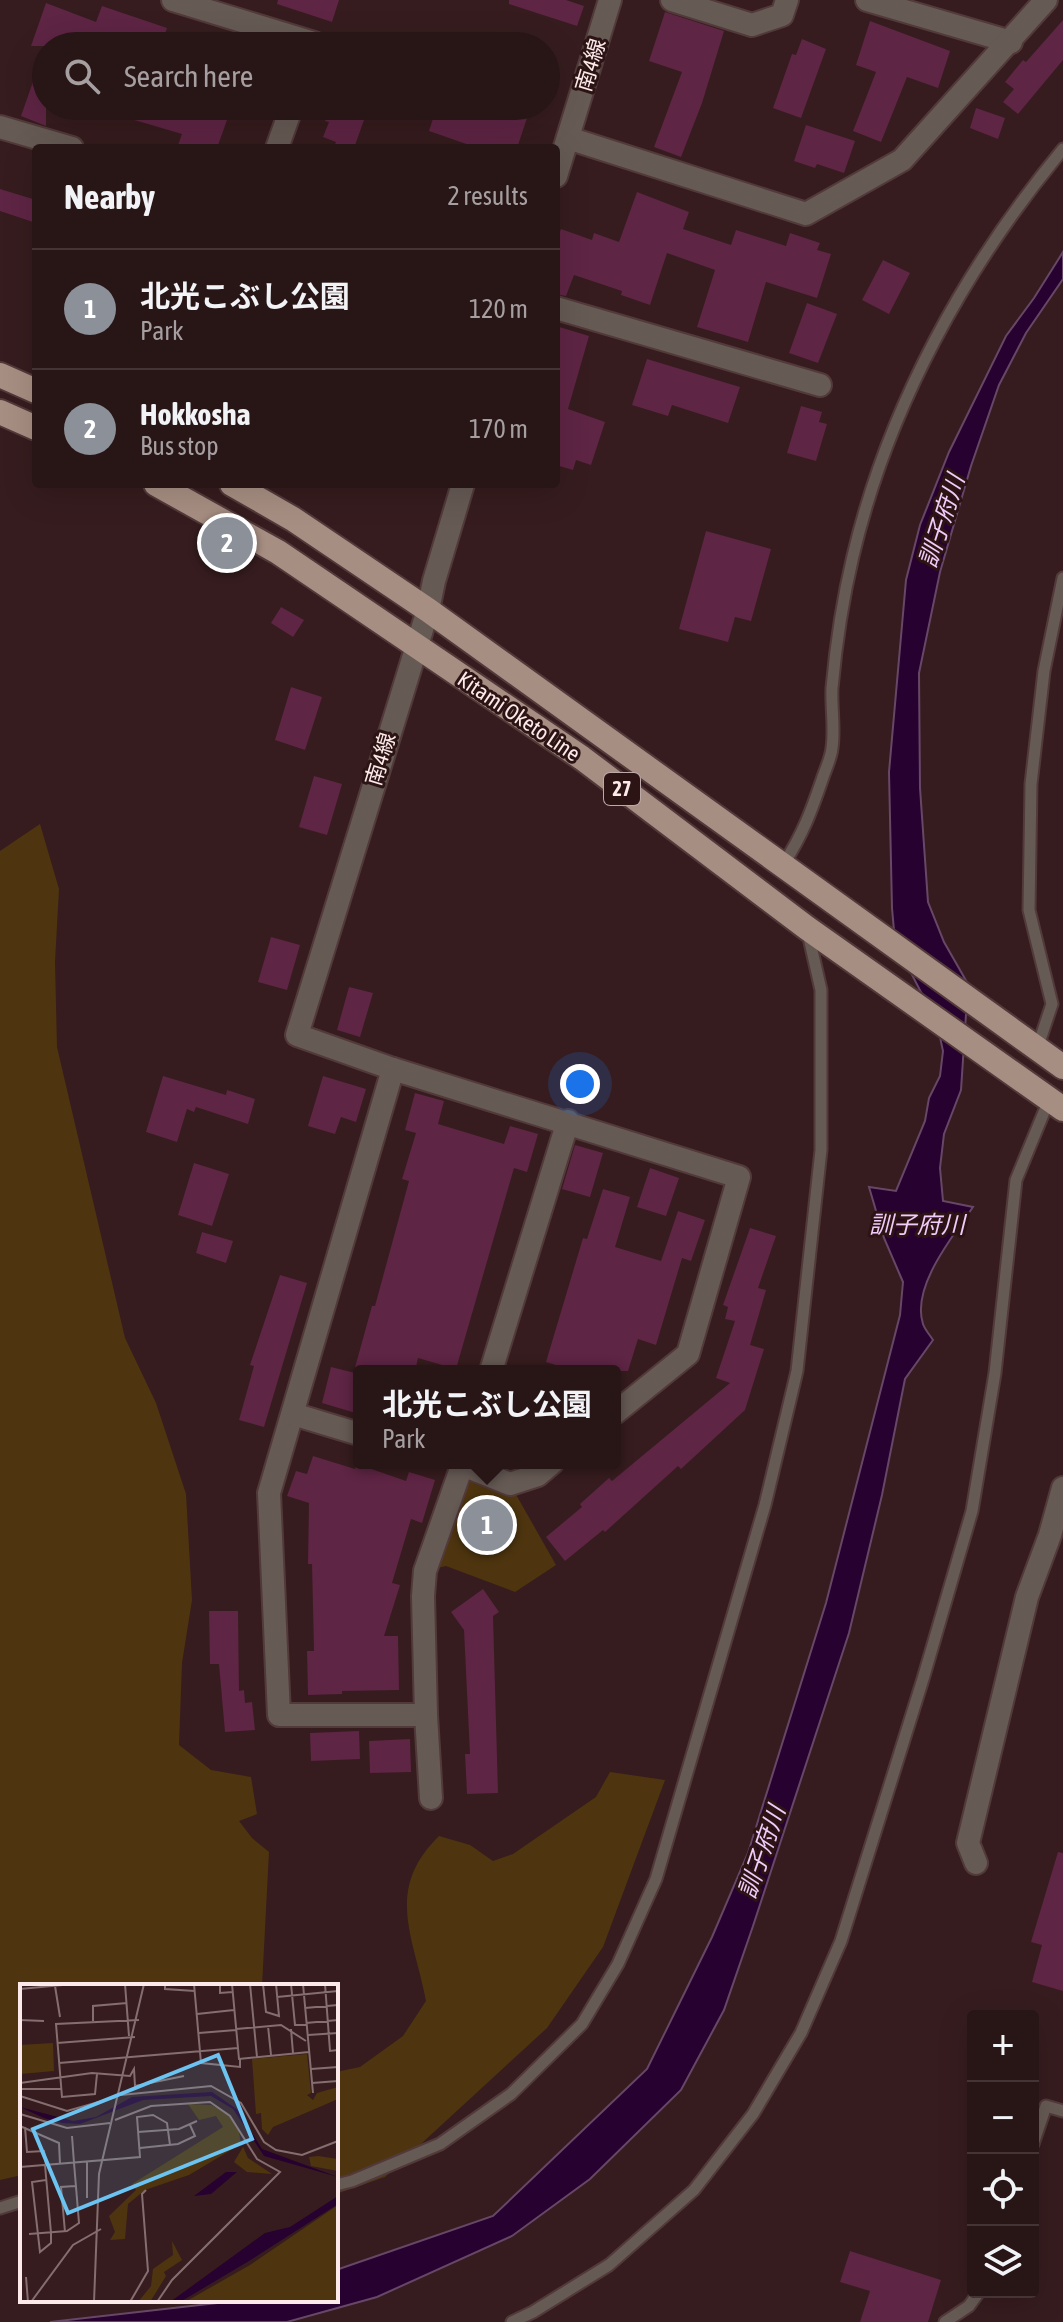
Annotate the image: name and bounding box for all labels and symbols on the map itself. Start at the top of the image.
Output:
street label: 南4線 [570,35,610,95]
water label: 訓子府川 [914,468,970,571]
pin: 2 [201,513,253,573]
street label: Kitami Oketo Line [453,665,585,767]
street label: 南4線 [360,729,400,789]
road number: 27 [604,773,640,805]
your location [560,1064,600,1104]
water label: 訓子府川 [869,1211,968,1238]
pin: 1 [461,1495,513,1555]
water label: 訓子府川 [733,1799,791,1902]
inset map [20,1984,338,2302]

